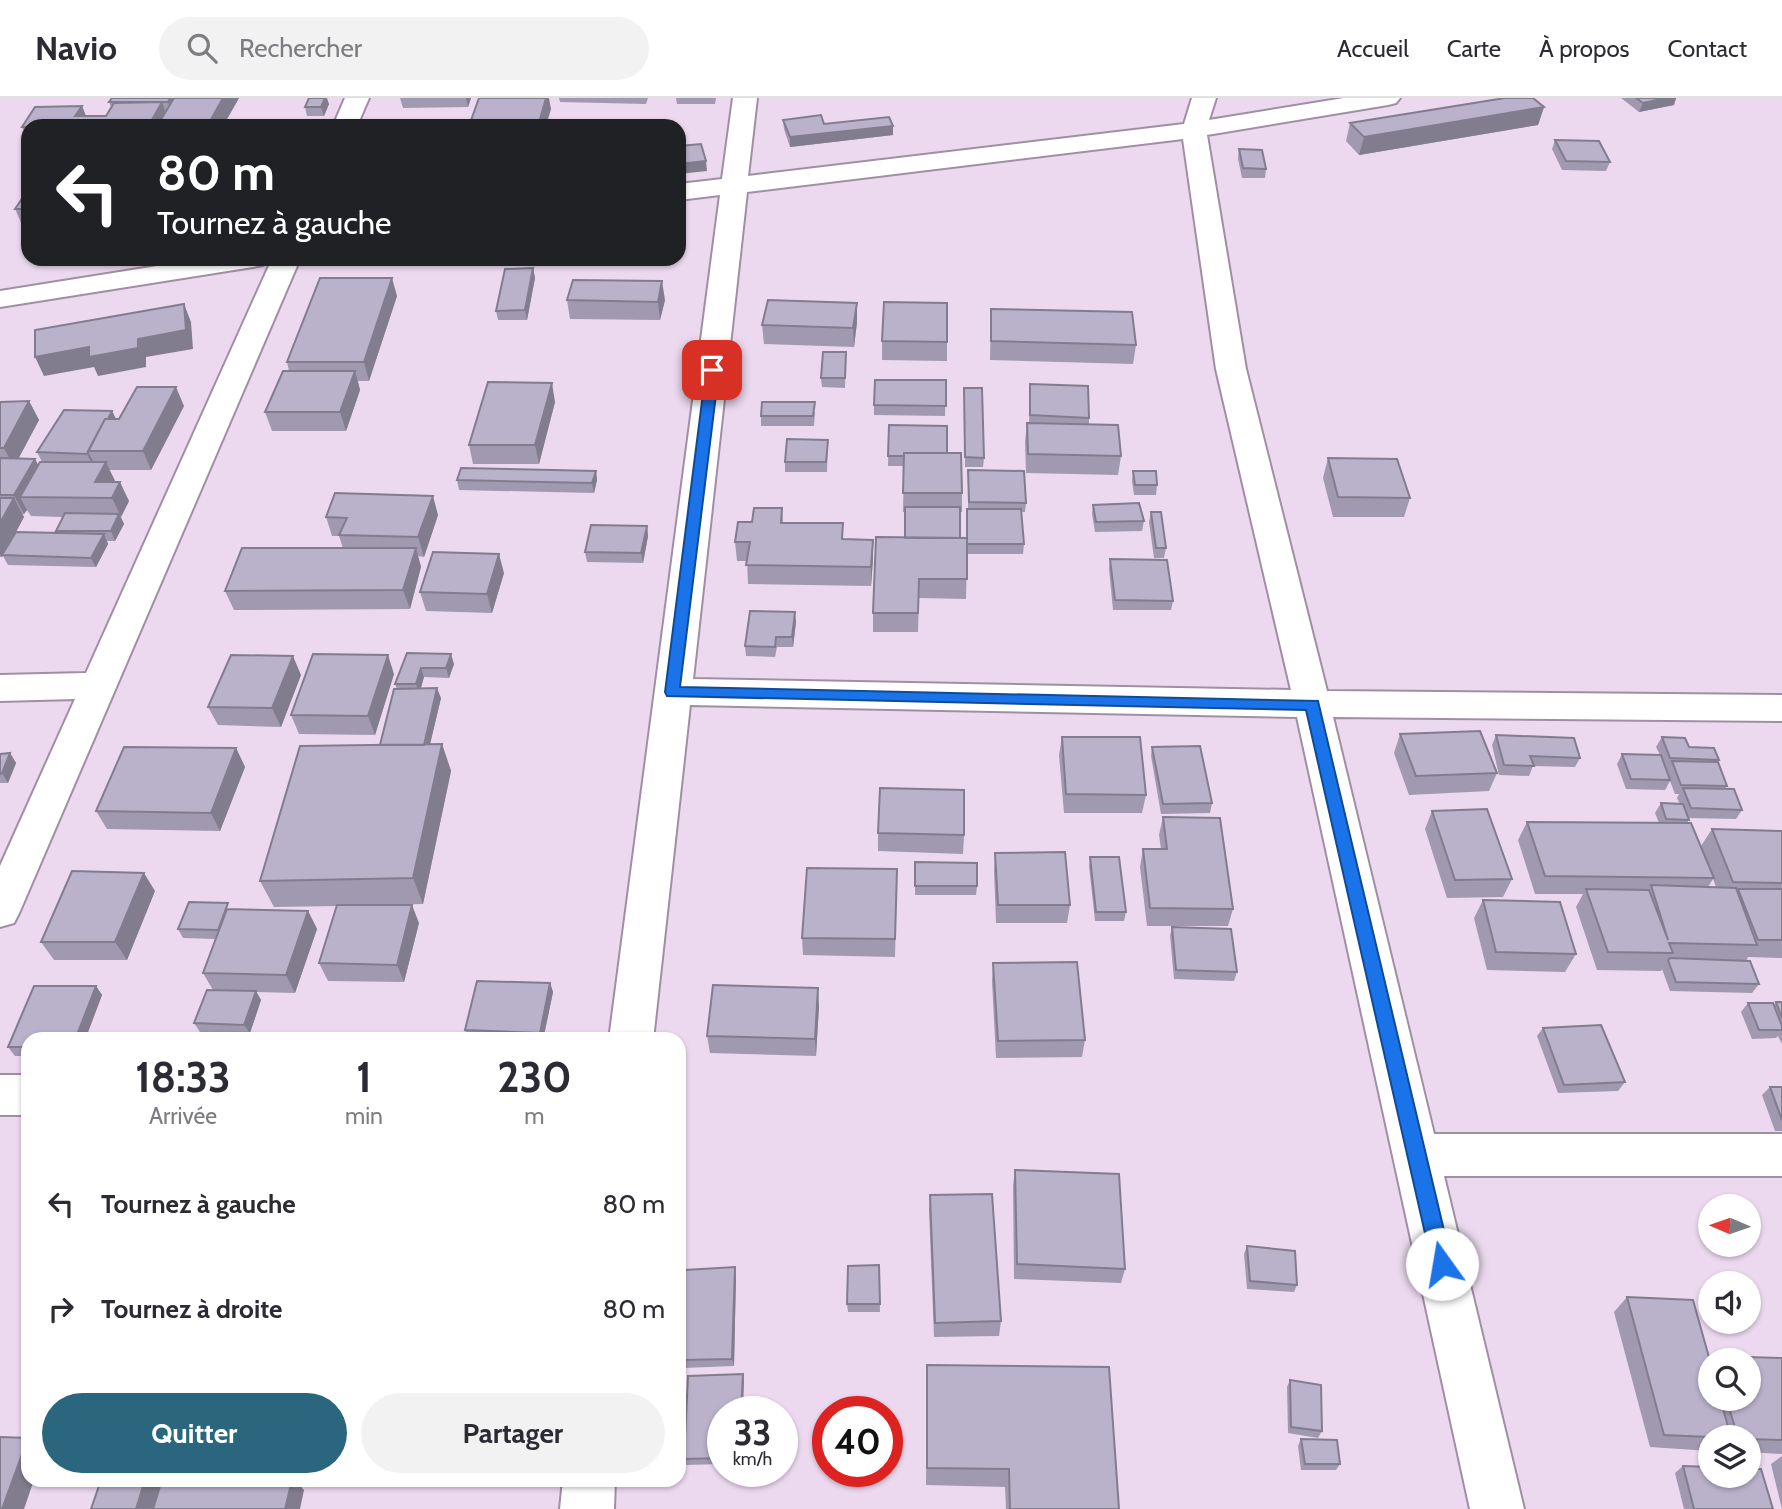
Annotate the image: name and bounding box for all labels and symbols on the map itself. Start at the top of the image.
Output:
pin [682,340,742,400]
north arrow [1698,1194,1760,1256]
position arrow [1405,1227,1479,1301]
speed limit sign: 40 [812,1396,903,1487]

